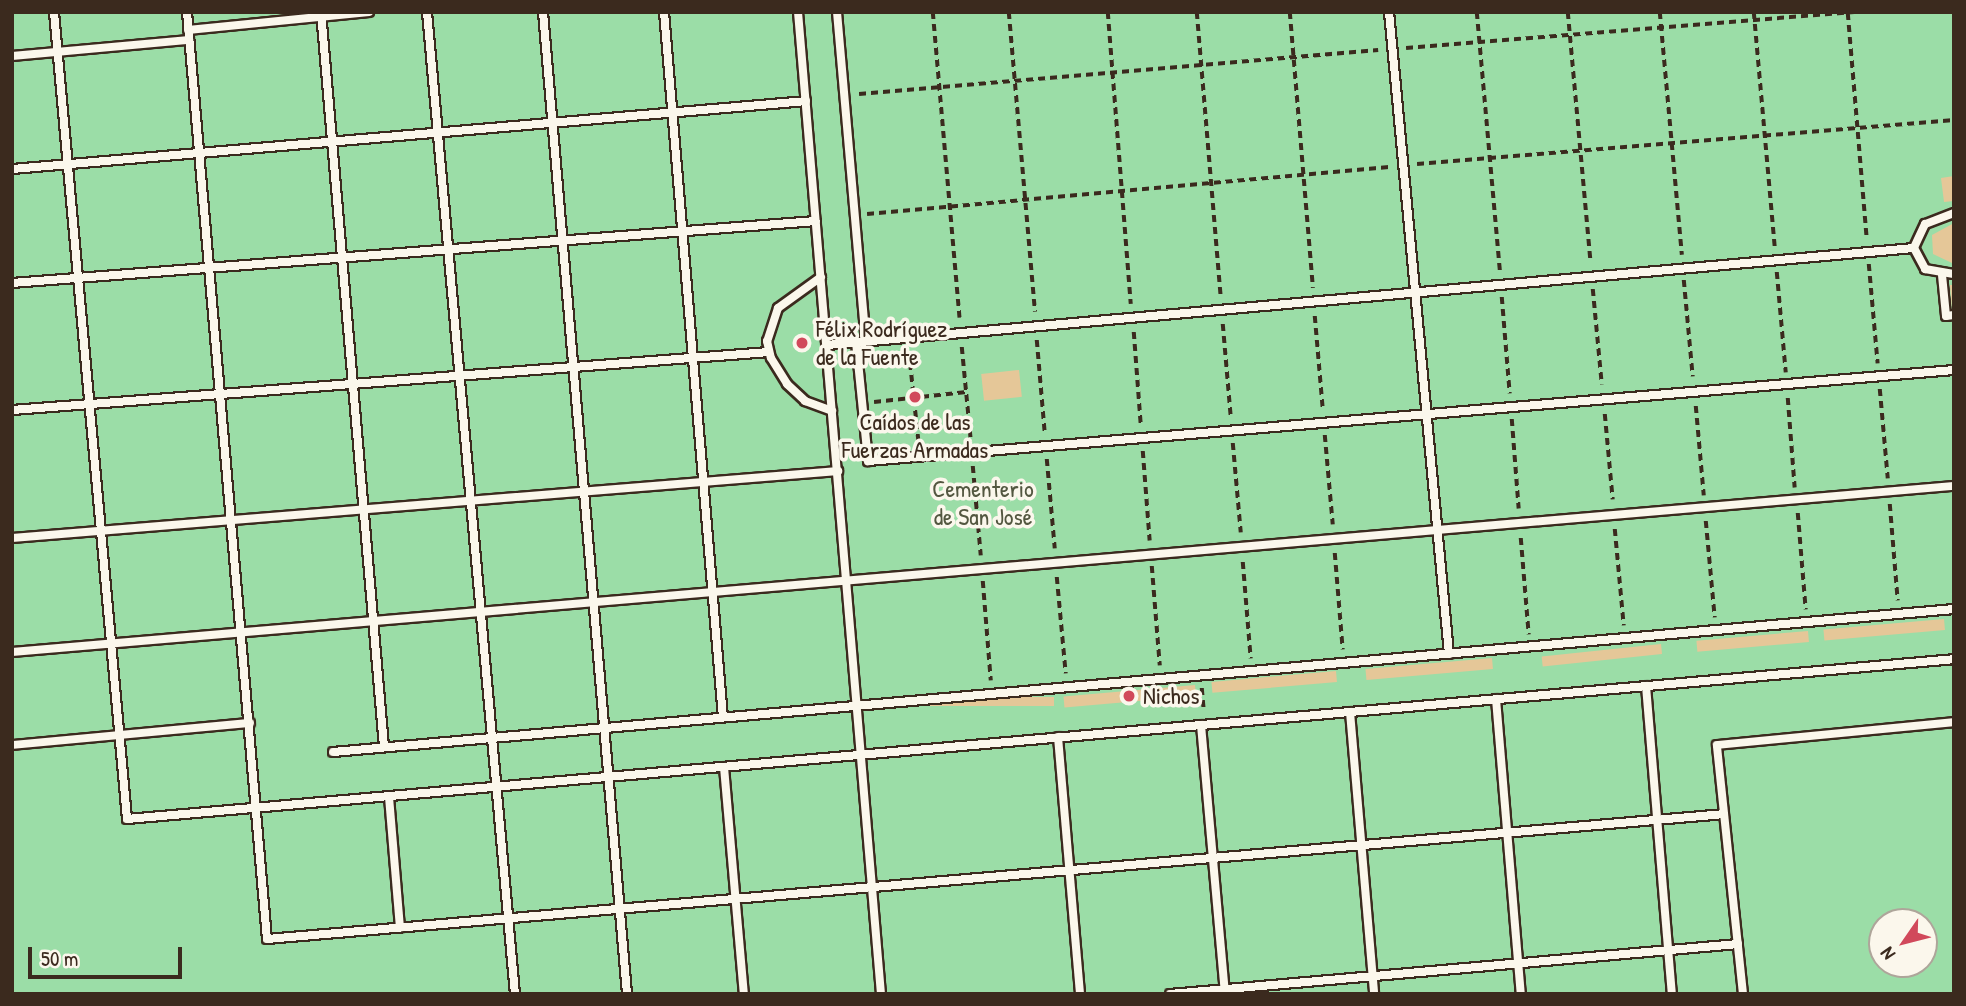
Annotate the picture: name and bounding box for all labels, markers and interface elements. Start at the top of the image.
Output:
place label: Félix Rodríguez de la Fuente [816,315,947,371]
marker: Félix Rodríguez de la Fuente [794,335,810,351]
marker: Caídos de las Fuerzas Armadas [907,389,923,405]
place label: Caídos de las Fuerzas Armadas [842,408,988,464]
park label: Cementerio de San José [932,475,1034,531]
place label: Nichos [1143,682,1199,710]
marker: Nichos [1121,688,1137,704]
north arrow [1868,908,1938,978]
scale bar [32,932,186,976]
text: N [1874,942,1901,966]
text: 50 m [41,944,78,973]

